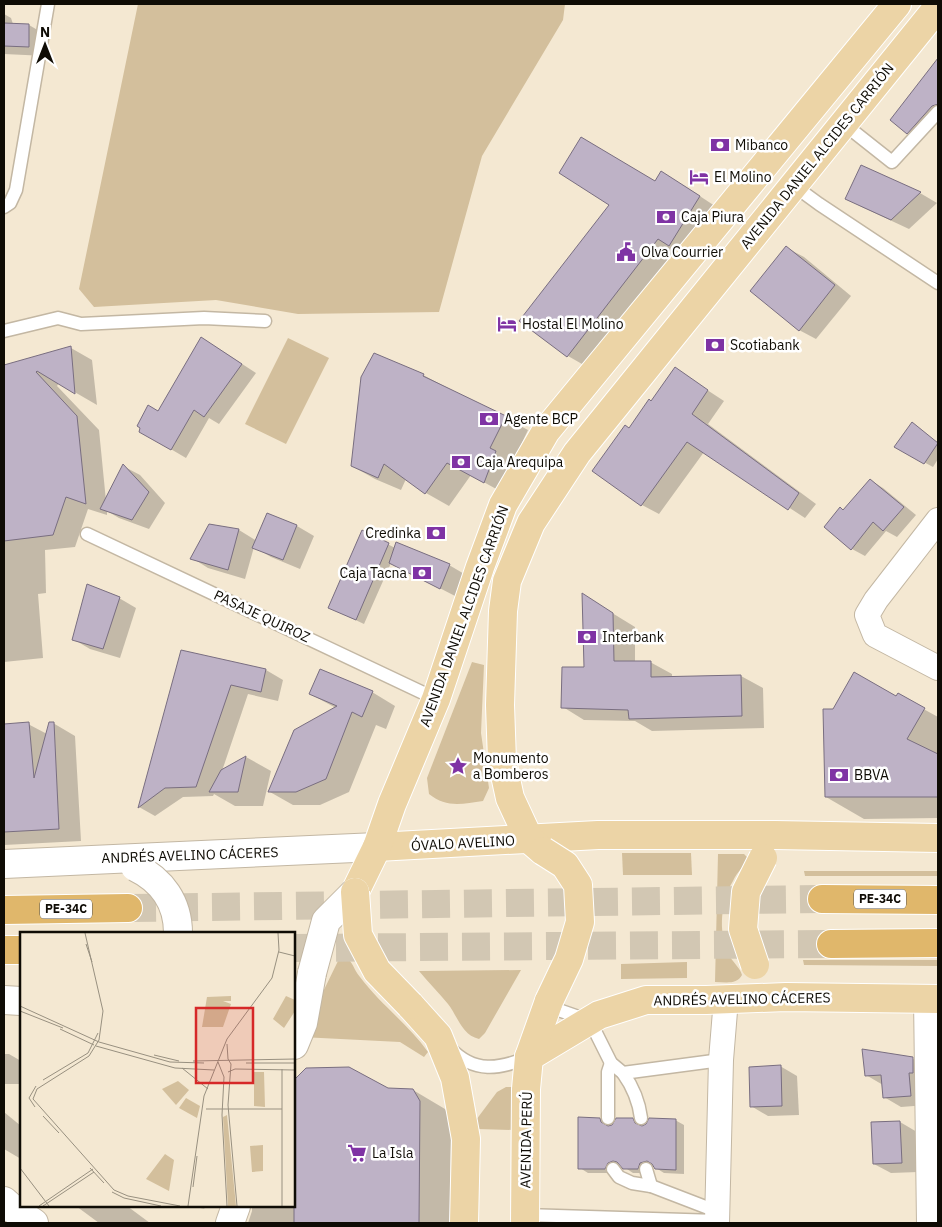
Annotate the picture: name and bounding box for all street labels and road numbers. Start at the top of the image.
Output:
street label: AVENIDA DANIEL ALCIDES CARRIÓN [736,59,898,253]
street label: AVENIDA DANIEL ALCIDES CARRIÓN [415,503,512,729]
street label: PASAJE QUIROZ [211,586,313,646]
street label: ÓVALO AVELINO [411,830,515,855]
street label: ANDRÉS AVELINO CÁCERES [101,842,279,867]
road number: PE-34C [854,890,906,909]
road number: PE-34C [40,900,92,919]
street label: ANDRÉS AVELINO CÁCERES [653,987,831,1010]
street label: AVENIDA PERÚ [515,1091,536,1189]

